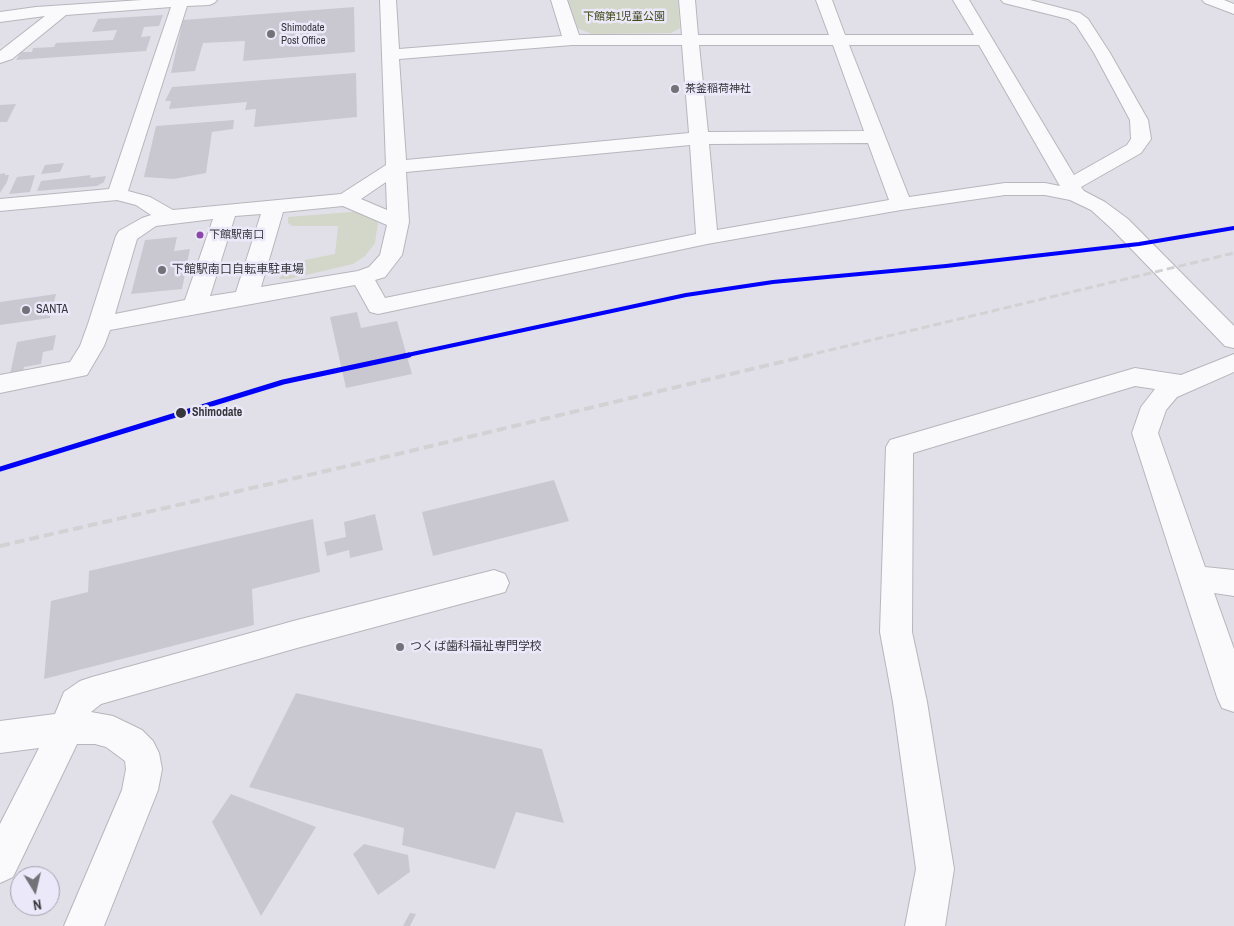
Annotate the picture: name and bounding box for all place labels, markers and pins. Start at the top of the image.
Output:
place label: Shimodate Post Office [281,21,325,47]
marker: Shimodate Post Office [265,28,277,40]
place label: 茶釜稲荷神社 [685,82,751,96]
marker: 茶釜稲荷神社 [669,83,681,95]
place label: 下館駅南口 [209,228,264,242]
marker: 下館駅南口 [195,230,205,240]
place label: 下館駅南口自転車駐車場 [172,263,304,277]
marker: 下館駅南口自転車駐車場 [156,264,168,276]
place label: SANTA [36,303,68,317]
marker: SANTA [20,304,32,316]
marker: Shimodate [174,406,188,420]
place label: Shimodate [192,406,242,420]
place label: つくば歯科福祉専門学校 [410,640,542,654]
marker: つくば歯科福祉専門学校 [394,641,406,653]

